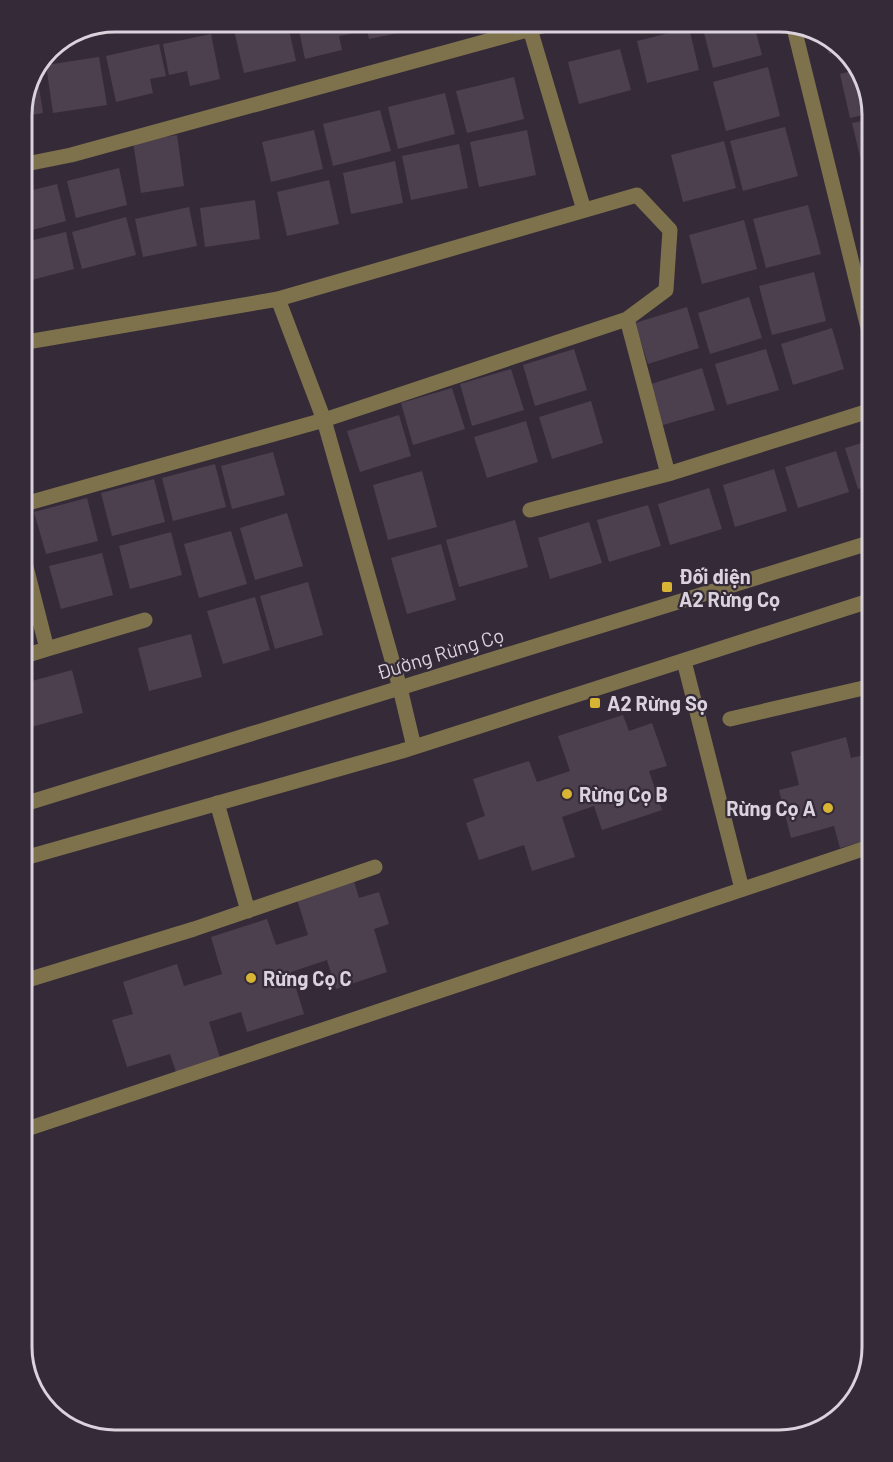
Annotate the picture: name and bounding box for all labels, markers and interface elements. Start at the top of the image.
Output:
place label: Đối diện A2 Rừng Cọ [679,564,780,611]
marker: Đối diện A2 Rừng Cọ [660,580,674,594]
street label: Đường Rừng Cọ [374,622,506,684]
place label: A2 Rừng Sọ [607,691,708,715]
marker: A2 Rừng Sọ [588,696,602,710]
place label: Rừng Cọ B [579,782,668,806]
marker: Rừng Cọ B [560,787,574,801]
place label: Rừng Cọ A [726,796,816,820]
marker: Rừng Cọ A [821,801,835,815]
place label: Rừng Cọ C [263,966,352,990]
marker: Rừng Cọ C [244,971,258,985]

